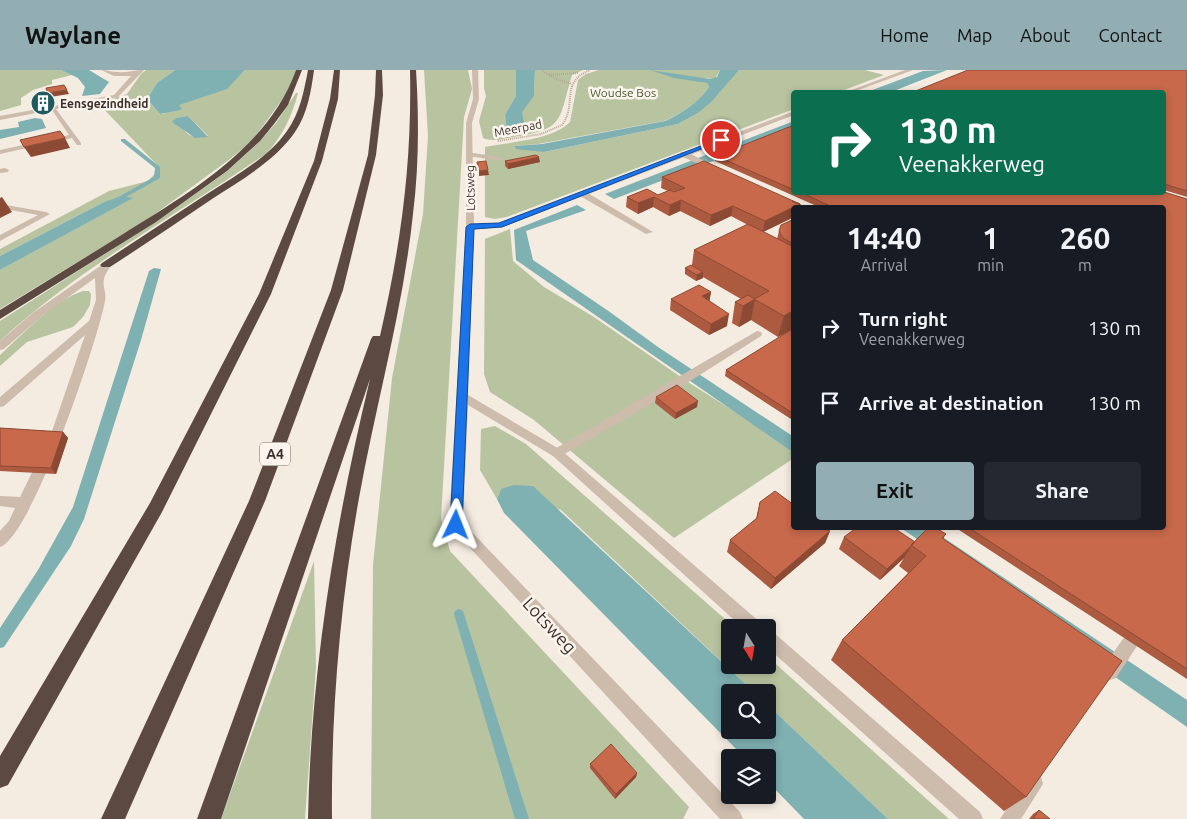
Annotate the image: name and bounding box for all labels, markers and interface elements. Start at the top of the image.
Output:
text: Waylane [25,22,121,49]
text: Home [880,25,929,45]
text: Map [957,25,992,45]
text: About [1020,25,1070,45]
text: Contact [1098,25,1162,45]
park label: Woudse Bos [590,86,656,99]
building icon: Eensgezindheid [30,90,56,116]
place label: Eensgezindheid [60,97,149,110]
icon: right [816,110,881,175]
text: 130 m [899,110,997,150]
street label: Meerpad [493,117,543,139]
pin [700,119,742,161]
icon: arrive [707,126,735,154]
text: Veenakkerweg [899,151,1045,176]
street label: Lotsweg [463,165,477,211]
text: 14:40 [847,221,922,255]
text: 1 [982,221,999,255]
text: 260 [1060,221,1110,255]
text: Arrival [861,256,907,274]
text: min [977,256,1004,274]
text: m [1078,256,1092,274]
text: Turn right [859,308,947,330]
icon: right [816,314,844,342]
text: 130 m [1088,317,1141,339]
text: Veenakkerweg [859,330,965,348]
icon: arrive [816,389,844,417]
text: Arrive at destination [859,392,1044,414]
text: 130 m [1088,392,1141,414]
road number: A4 [260,442,290,466]
button: Exit [816,462,974,520]
button: Share [984,462,1141,520]
position arrow [429,498,481,550]
street label: Lotsweg [519,593,581,657]
north arrow [721,619,776,674]
map controls [721,619,776,804]
button: search [721,684,776,739]
button: layers [721,749,776,804]

